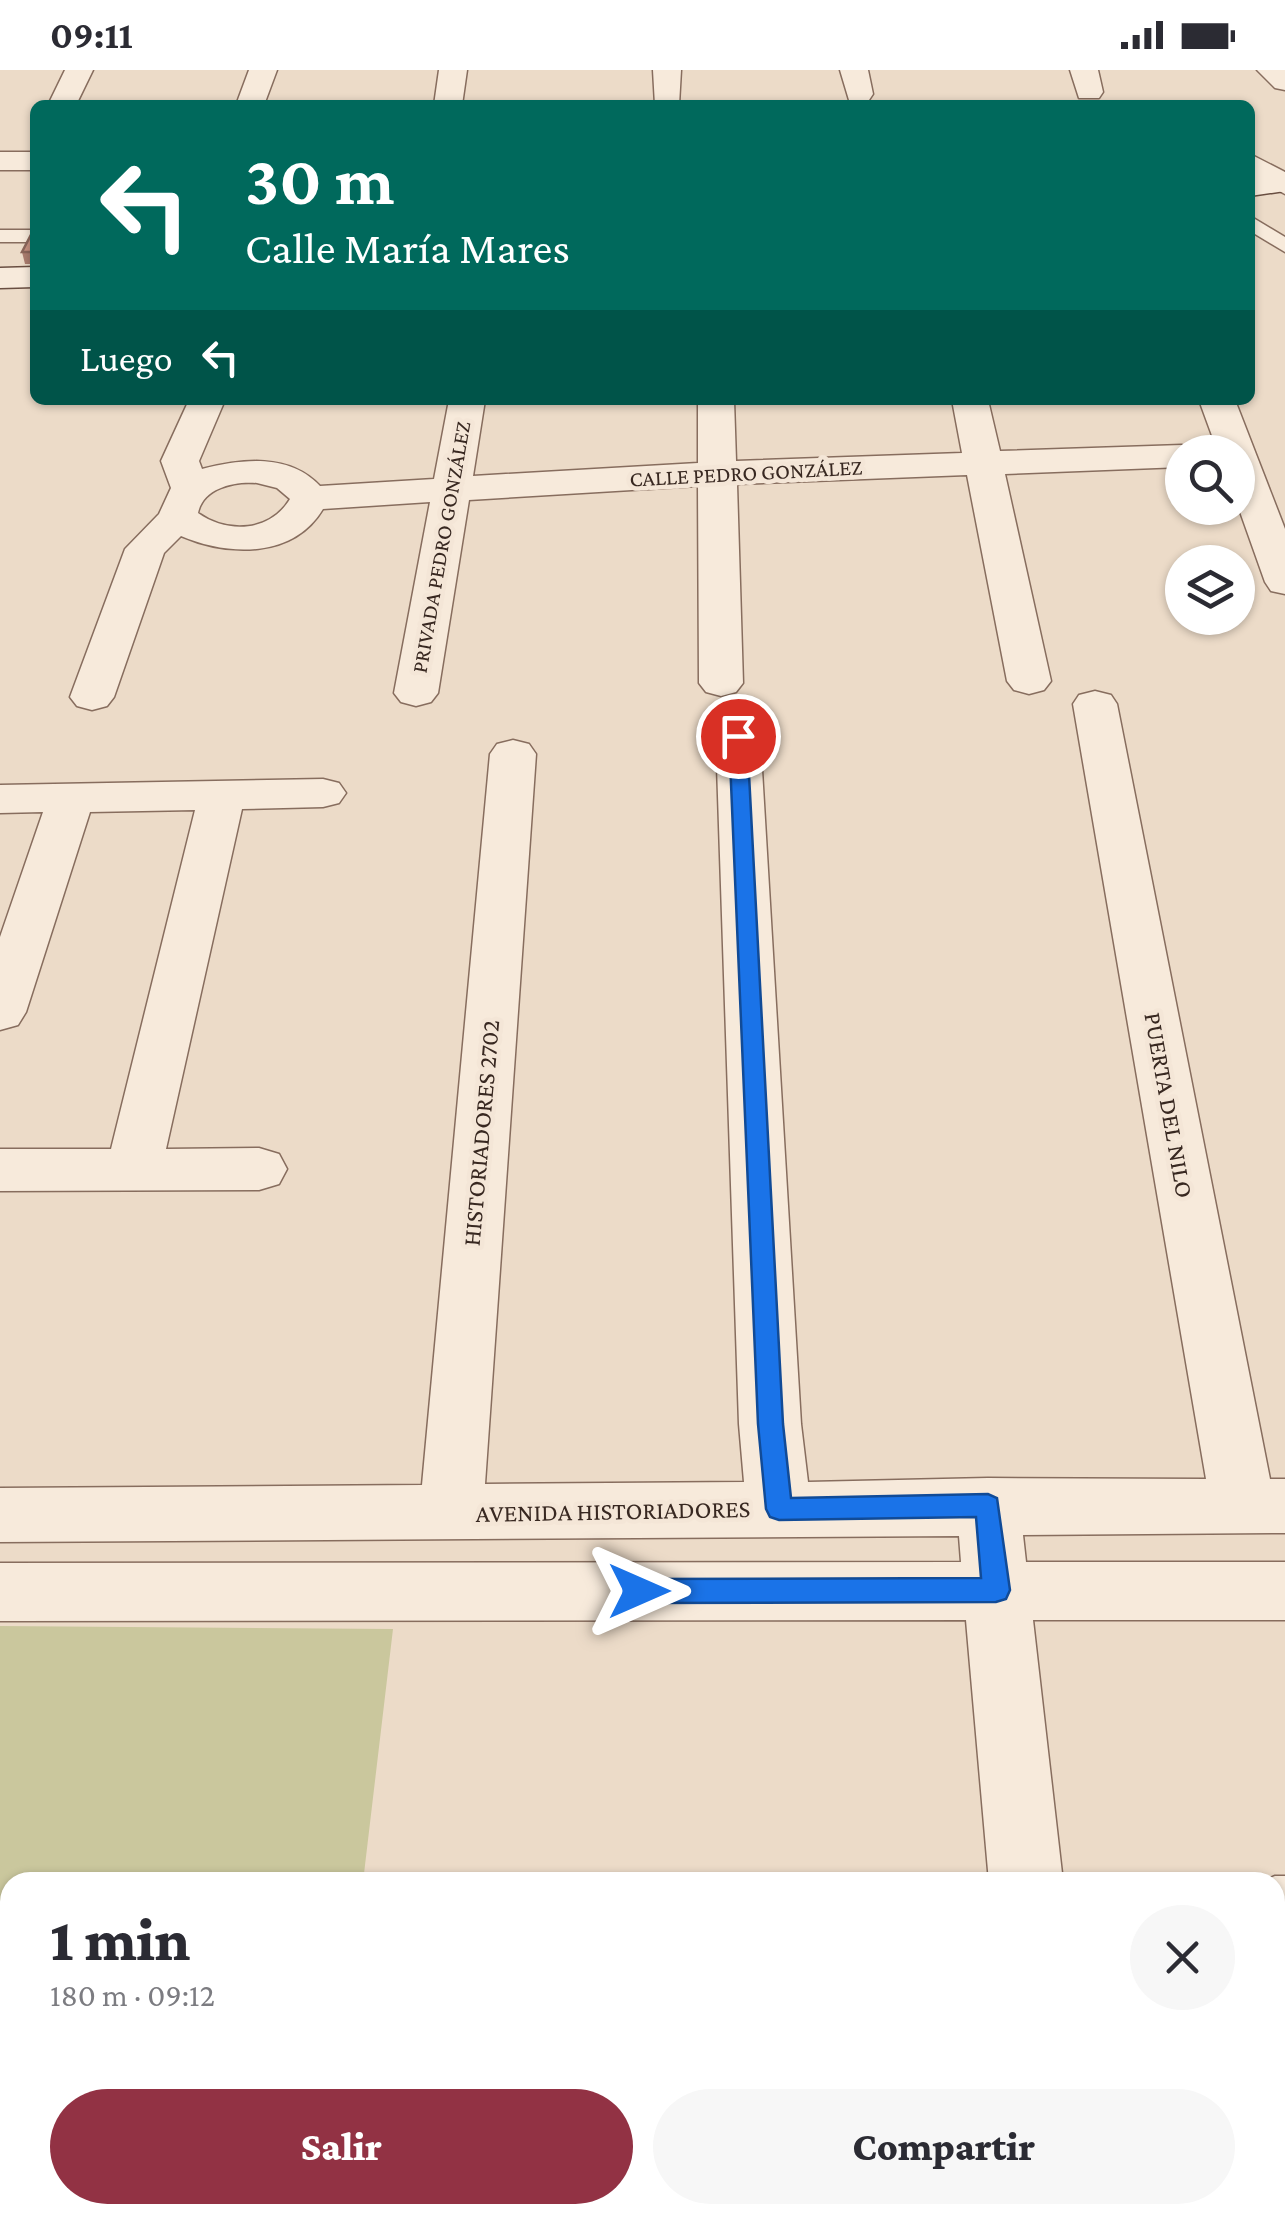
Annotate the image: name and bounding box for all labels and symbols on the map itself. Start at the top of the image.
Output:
street label: PRIVADA PEDRO GONZÁLEZ [407,419,475,675]
street label: CALLE PEDRO GONZÁLEZ [629,454,863,492]
pin [696,694,781,779]
street label: PUERTA DEL NILO [1139,1010,1199,1200]
street label: HISTORIADORES 2702 [458,1019,504,1247]
street label: AVENIDA HISTORIADORES [475,1495,751,1527]
position arrow [587,1539,691,1643]

